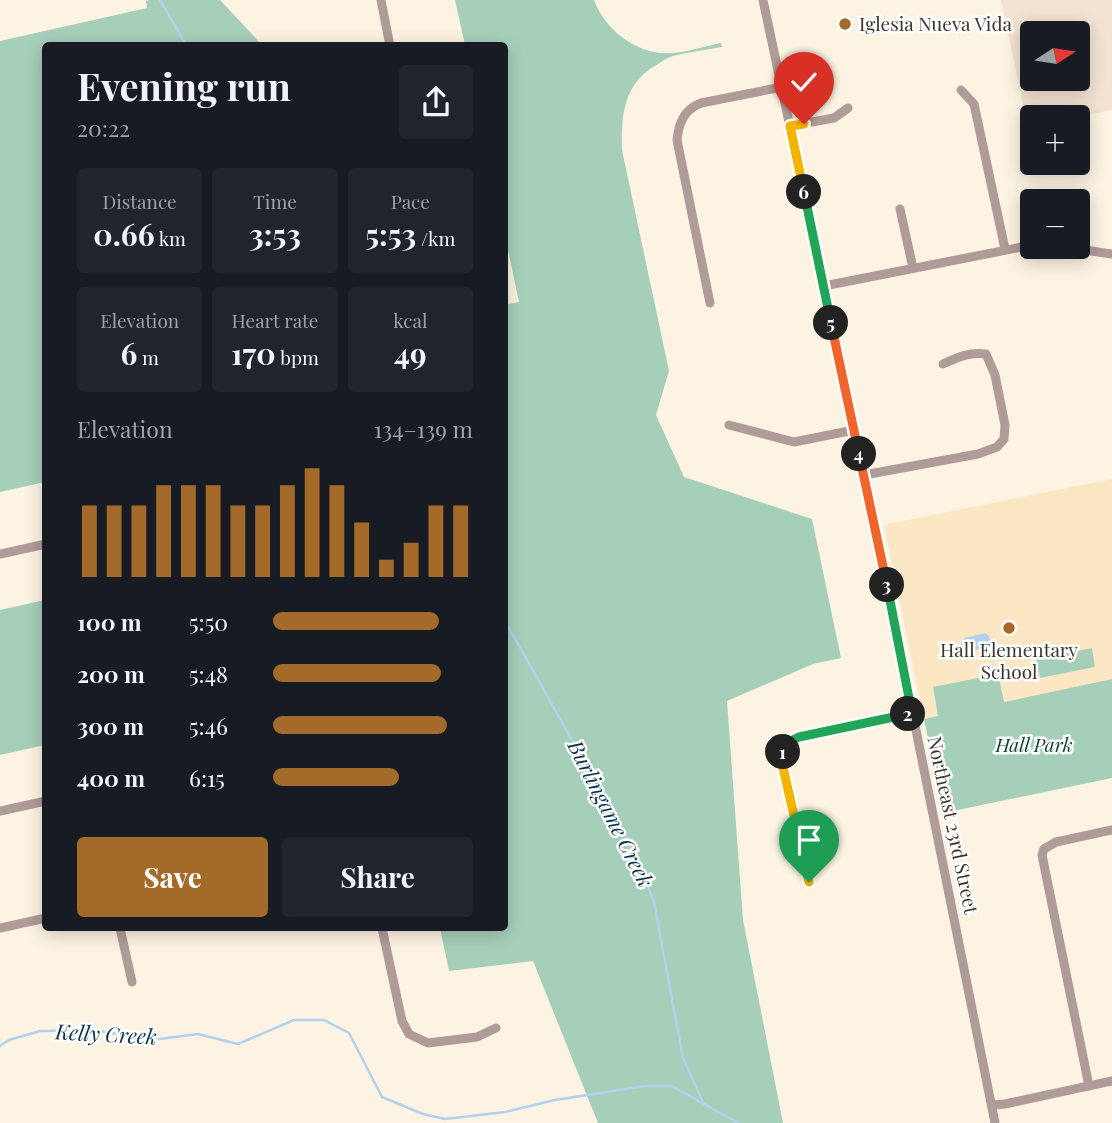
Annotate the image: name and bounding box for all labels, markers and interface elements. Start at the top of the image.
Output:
place label: Iglesia Nueva Vida [859,10,1012,36]
marker: Iglesia Nueva Vida [837,16,853,32]
north arrow [1020,21,1090,91]
map controls [1020,21,1090,259]
pin [774,52,834,124]
text: Evening run [77,60,291,111]
icon: check [785,63,823,101]
button: share [399,65,473,139]
button: + [1020,105,1090,175]
text: 20:22 [77,112,130,143]
pin: 6 [786,174,822,210]
text: 6 [798,178,809,204]
text: Distance [103,188,177,214]
text: Time [253,188,297,214]
text: Pace [391,188,430,214]
button: − [1020,189,1090,259]
text: 0.66 [93,214,154,254]
text: 3:53 [249,214,301,254]
text: 5:53 [365,214,416,254]
text: km [154,225,186,251]
text: /km [416,225,455,251]
pin: 5 [814,306,848,340]
text: Elevation [100,307,179,333]
text: Heart rate [232,307,318,333]
text: kcal [393,307,427,333]
text: 5 [826,309,835,335]
text: 6 [120,333,137,373]
text: 170 [231,333,276,373]
text: 49 [394,333,427,373]
text: m [137,344,159,370]
text: bpm [276,344,319,370]
text: Elevation [77,413,173,444]
text: 134–139 m [374,413,473,444]
pin: 4 [842,436,876,472]
text: 4 [853,440,864,466]
pin: 3 [870,568,904,602]
text: 3 [882,571,891,597]
text: 100 m [77,606,142,637]
text: 5:50 [189,606,228,637]
marker: Hall Elementary School [1001,620,1017,636]
place label: Hall Elementary School [940,636,1078,684]
text: 200 m [77,658,145,689]
text: 5:48 [189,658,228,689]
pin: 2 [890,696,926,732]
text: 2 [903,700,912,726]
text: 300 m [77,710,144,741]
text: 5:46 [189,710,228,741]
park label: Hall Park [994,731,1073,757]
water label: Burlingame Creek [562,734,661,892]
pin: 1 [766,734,800,770]
street label: Northeast 23rd Street [922,734,986,916]
text: 1 [779,738,786,764]
text: 400 m [77,762,145,793]
text: 6:15 [189,762,225,793]
pin [779,810,839,882]
icon: arrive [790,821,828,859]
button: Save [77,837,268,917]
button: Share [282,837,473,917]
water label: Kelly Creek [54,1016,158,1050]

